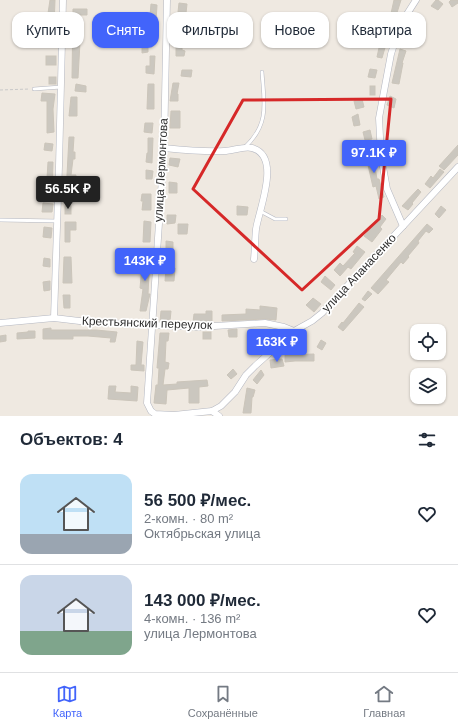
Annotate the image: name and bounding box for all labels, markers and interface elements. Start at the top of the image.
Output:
chip: Купить [12,12,84,48]
chip: Снять [92,12,159,48]
chip: Фильтры [167,12,253,48]
chip: Новое [261,12,329,48]
chip: Квартира [337,12,426,48]
street label: улица Лермонтова [151,117,171,222]
pin: 97.1K ₽ [337,140,411,174]
text: 97.1K ₽ [351,145,397,160]
pin: 56.5K ₽ [31,176,105,210]
text: 56.5K ₽ [45,181,91,196]
street label: улица Апанасенко [319,231,399,315]
pin: 143K ₽ [112,248,178,282]
text: 143K ₽ [124,253,166,268]
street label: Крестьянский переулок [82,314,213,332]
map controls [410,324,446,404]
button: locate [410,324,446,360]
pin: 163K ₽ [244,329,310,363]
text: 163K ₽ [256,334,298,349]
button: layers [410,368,446,404]
icon: filters [416,429,438,451]
text: Объектов: 4 [20,430,123,449]
icon: home [52,490,100,538]
text: 56 500 ₽/мес. [144,491,251,510]
icon: heart [416,503,438,525]
text: 2-комн. · 80 m² [144,511,233,526]
text: Октябрьская улица [144,526,260,541]
icon: home [52,591,100,639]
text: 143 000 ₽/мес. [144,591,261,610]
icon: heart [416,604,438,626]
text: 4-комн. · 136 m² [144,611,240,626]
text: улица Лермонтова [144,626,257,641]
tab: Карта [53,683,82,719]
tab: Сохранённые [188,683,258,719]
tab: Главная [363,683,405,719]

